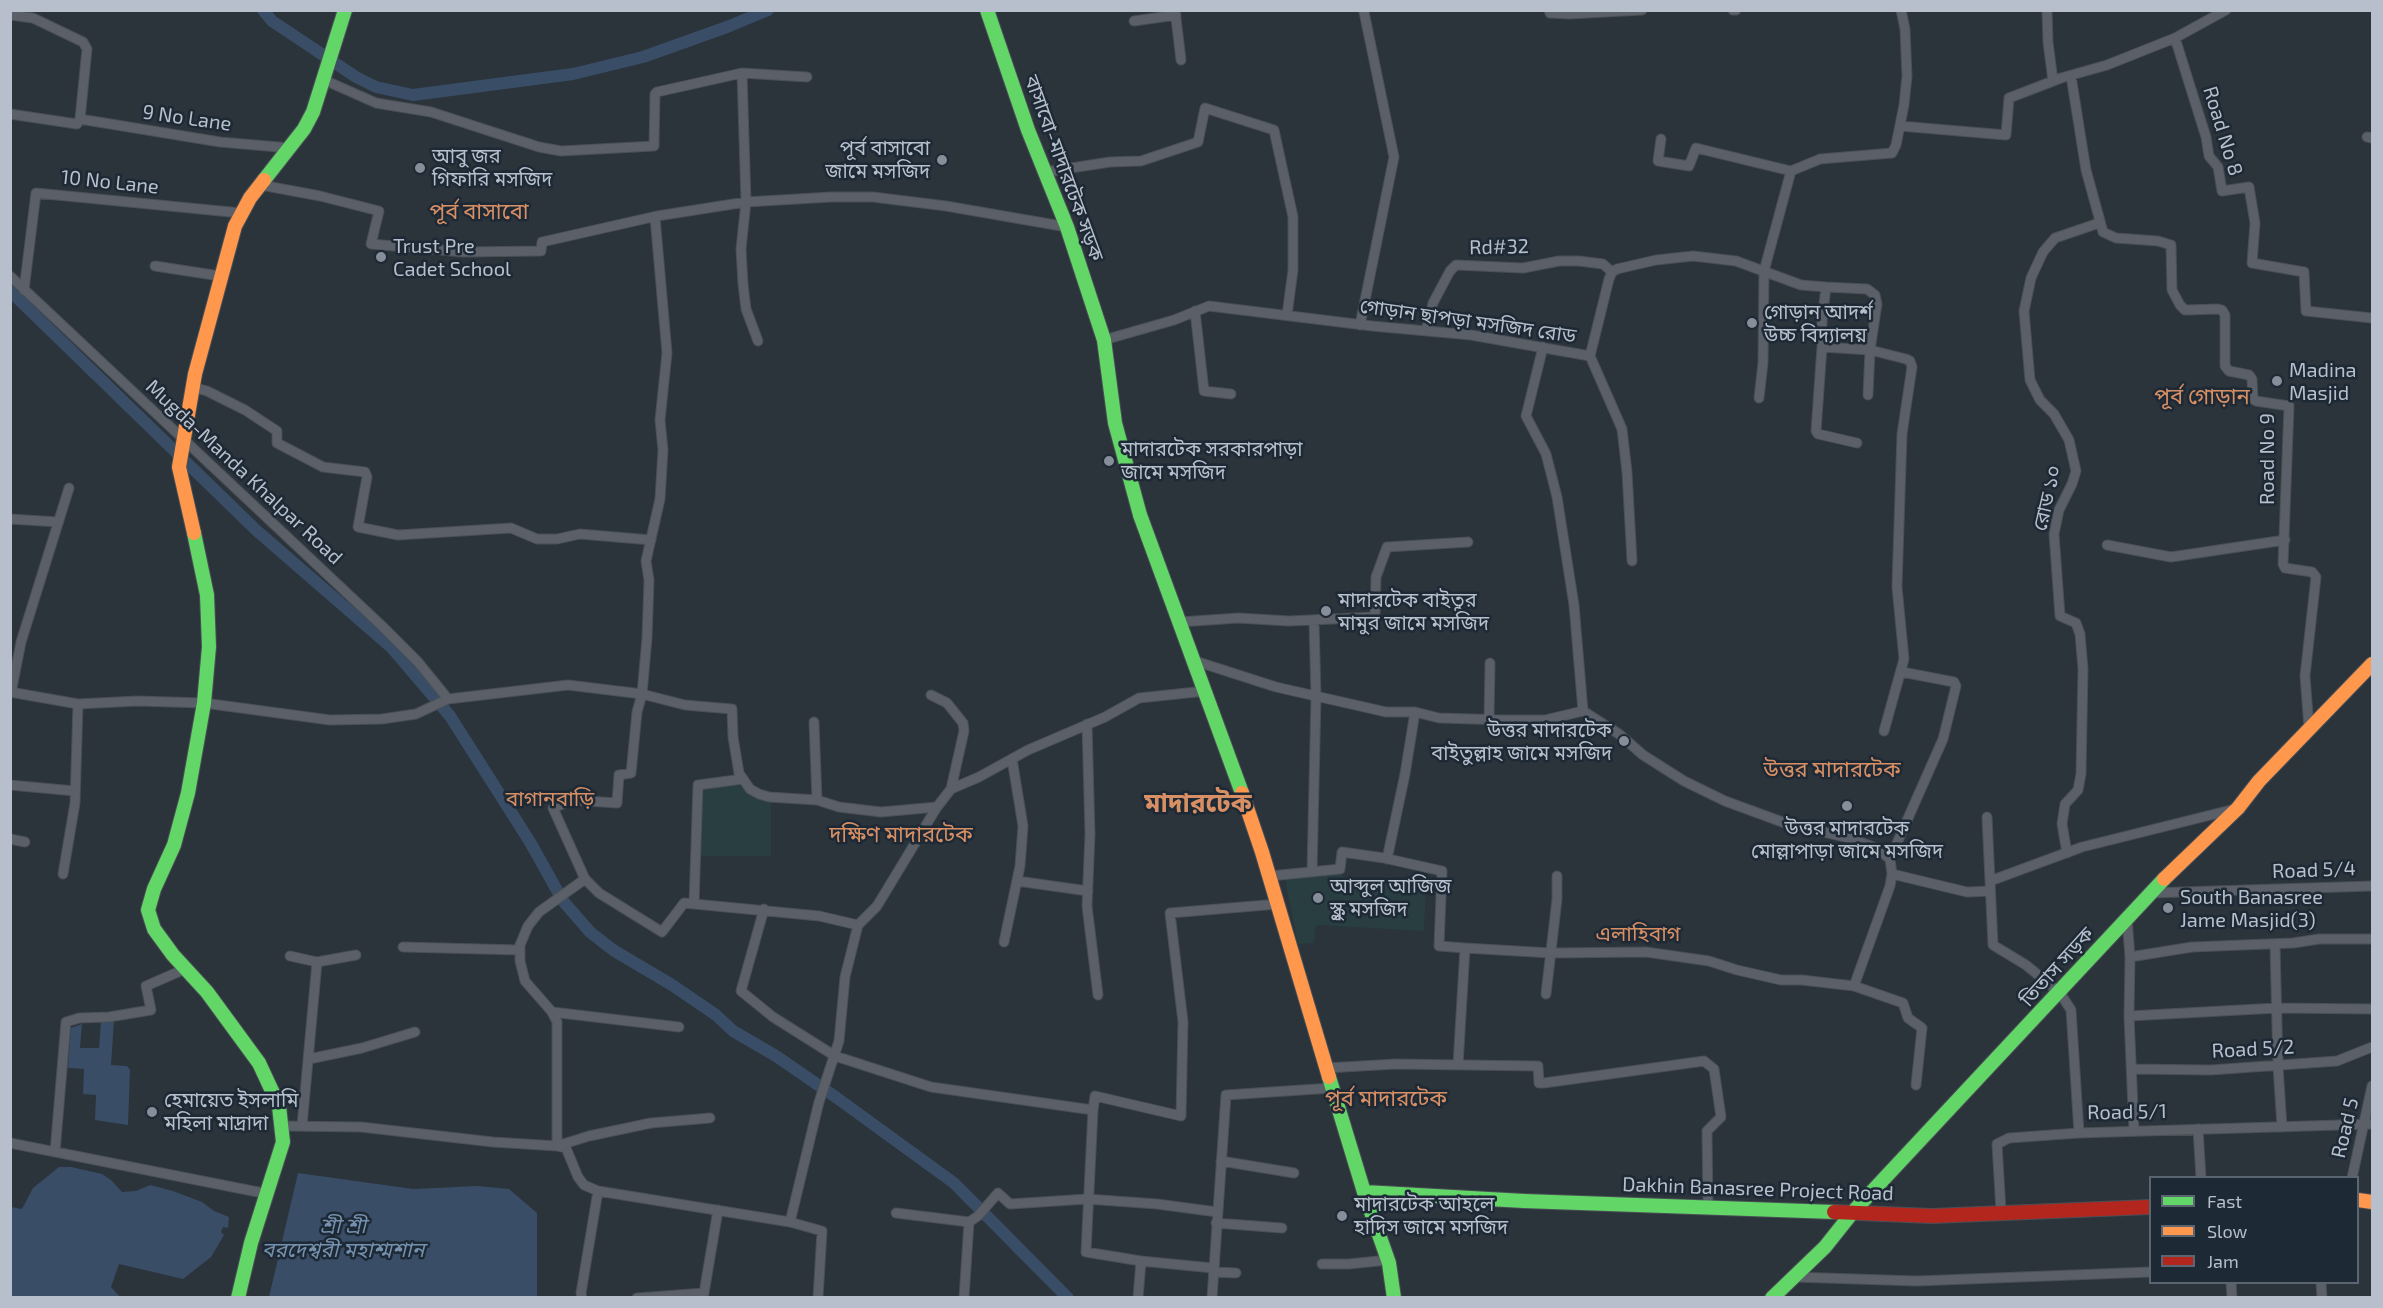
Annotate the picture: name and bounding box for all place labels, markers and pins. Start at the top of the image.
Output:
place label: পূর্ব বাসাবো জামে মসজিদ [825,136,930,183]
place label: আবু জর গিফারি মসজিদ [432,144,552,191]
marker: পূর্ব বাসাবো জামে মসজিদ [935,153,949,167]
marker: আবু জর গিফারি মসজিদ [413,161,427,175]
place label: Trust Pre Cadet School [393,234,511,281]
marker: Trust Pre Cadet School [374,250,388,264]
place label: গোড়ান আদর্শ উচ্চ বিদ্যালয় [1764,300,1873,347]
marker: গোড়ান আদর্শ উচ্চ বিদ্যালয় [1745,316,1759,330]
place label: Madina Masjid [2289,358,2357,405]
marker: Madina Masjid [2270,374,2284,388]
place label: মাদারটেক সরকারপাড়া জামে মসজিদ [1121,437,1303,484]
marker: মাদারটেক সরকারপাড়া জামে মসজিদ [1102,454,1116,468]
place label: মাদারটেক বাইতুর মামুর জামে মসজিদ [1338,588,1489,635]
marker: মাদারটেক বাইতুর মামুর জামে মসজিদ [1319,604,1333,618]
place label: উত্তর মাদারটেক বাইতুল্লাহ জামে মসজিদ [1431,718,1612,765]
marker: উত্তর মাদারটেক বাইতুল্লাহ জামে মসজিদ [1617,734,1631,748]
marker: উত্তর মাদারটেক মোল্লাপাড়া জামে মসজিদ [1840,799,1854,813]
place label: উত্তর মাদারটেক মোল্লাপাড়া জামে মসজিদ [1751,816,1943,863]
place label: আব্দুল আজিজ স্কুল মসজিদ [1330,874,1452,921]
place label: South Banasree Jame Masjid(3) [2180,885,2323,932]
marker: আব্দুল আজিজ স্কুল মসজিদ [1311,891,1325,905]
marker: South Banasree Jame Masjid(3) [2161,901,2175,915]
place label: হেমায়েত ইসলামি মহিলা মাদ্রাদা [164,1088,298,1135]
marker: হেমায়েত ইসলামি মহিলা মাদ্রাদা [145,1105,159,1119]
place label: মাদারটেক আহলে হাদিস জামে মসজিদ [1354,1192,1508,1239]
marker: মাদারটেক আহলে হাদিস জামে মসজিদ [1335,1209,1349,1223]

